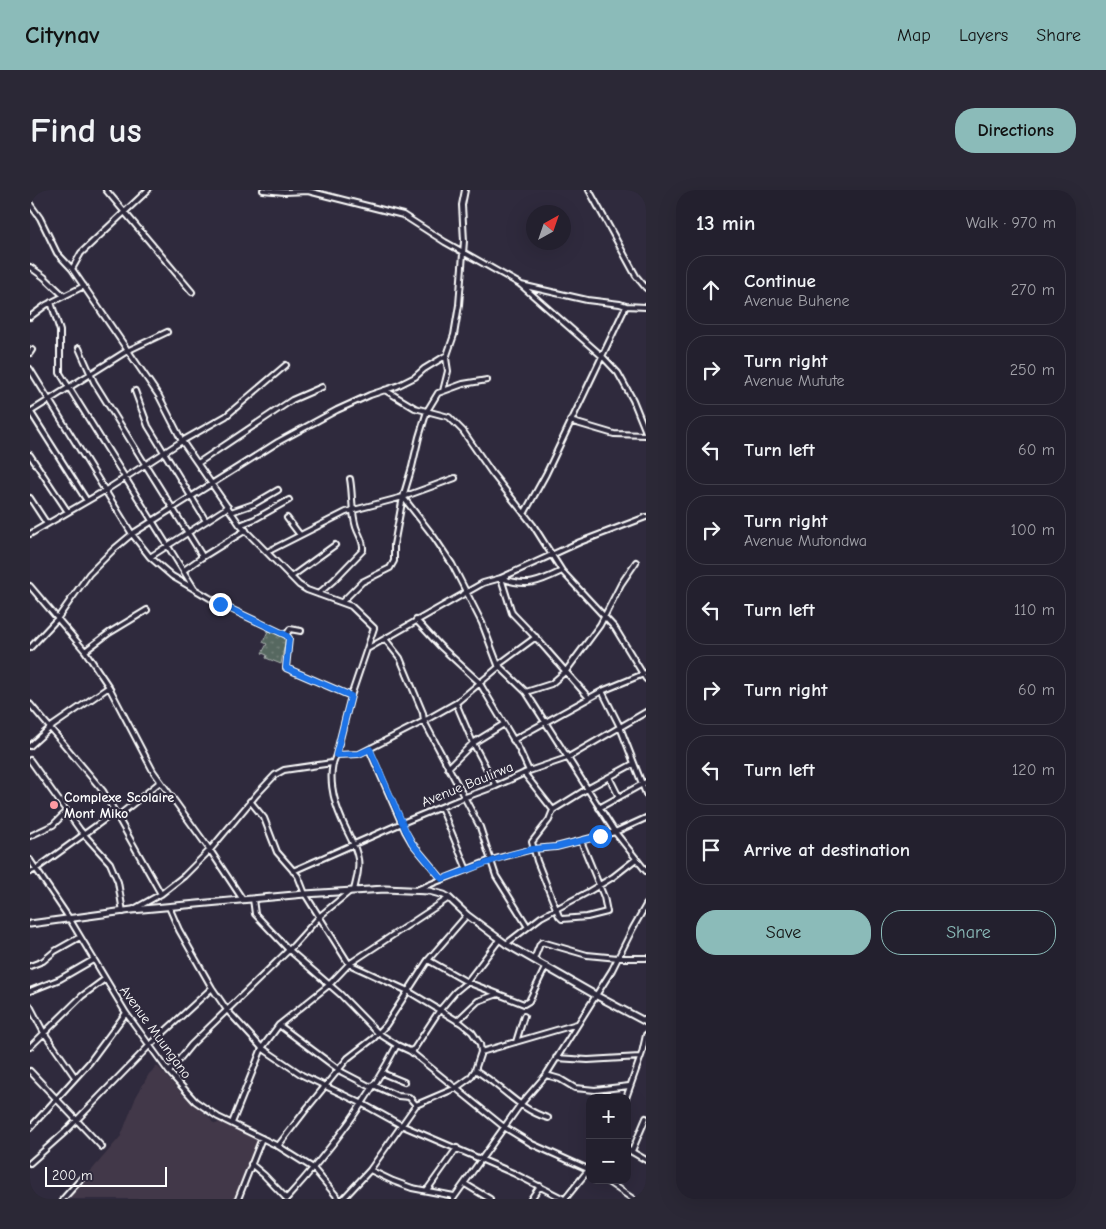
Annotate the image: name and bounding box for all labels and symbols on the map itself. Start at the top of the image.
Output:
north arrow [526,205,571,250]
route end [209,593,232,616]
street label: Avenue Baulirwa [419,758,516,811]
place label: Complexe Scolaire Mont Miko [64,789,174,822]
marker: Complexe Scolaire Mont Miko [48,799,60,811]
route start [589,825,612,848]
street label: Avenue Muungano [116,982,195,1082]
scale bar [45,1164,168,1187]

